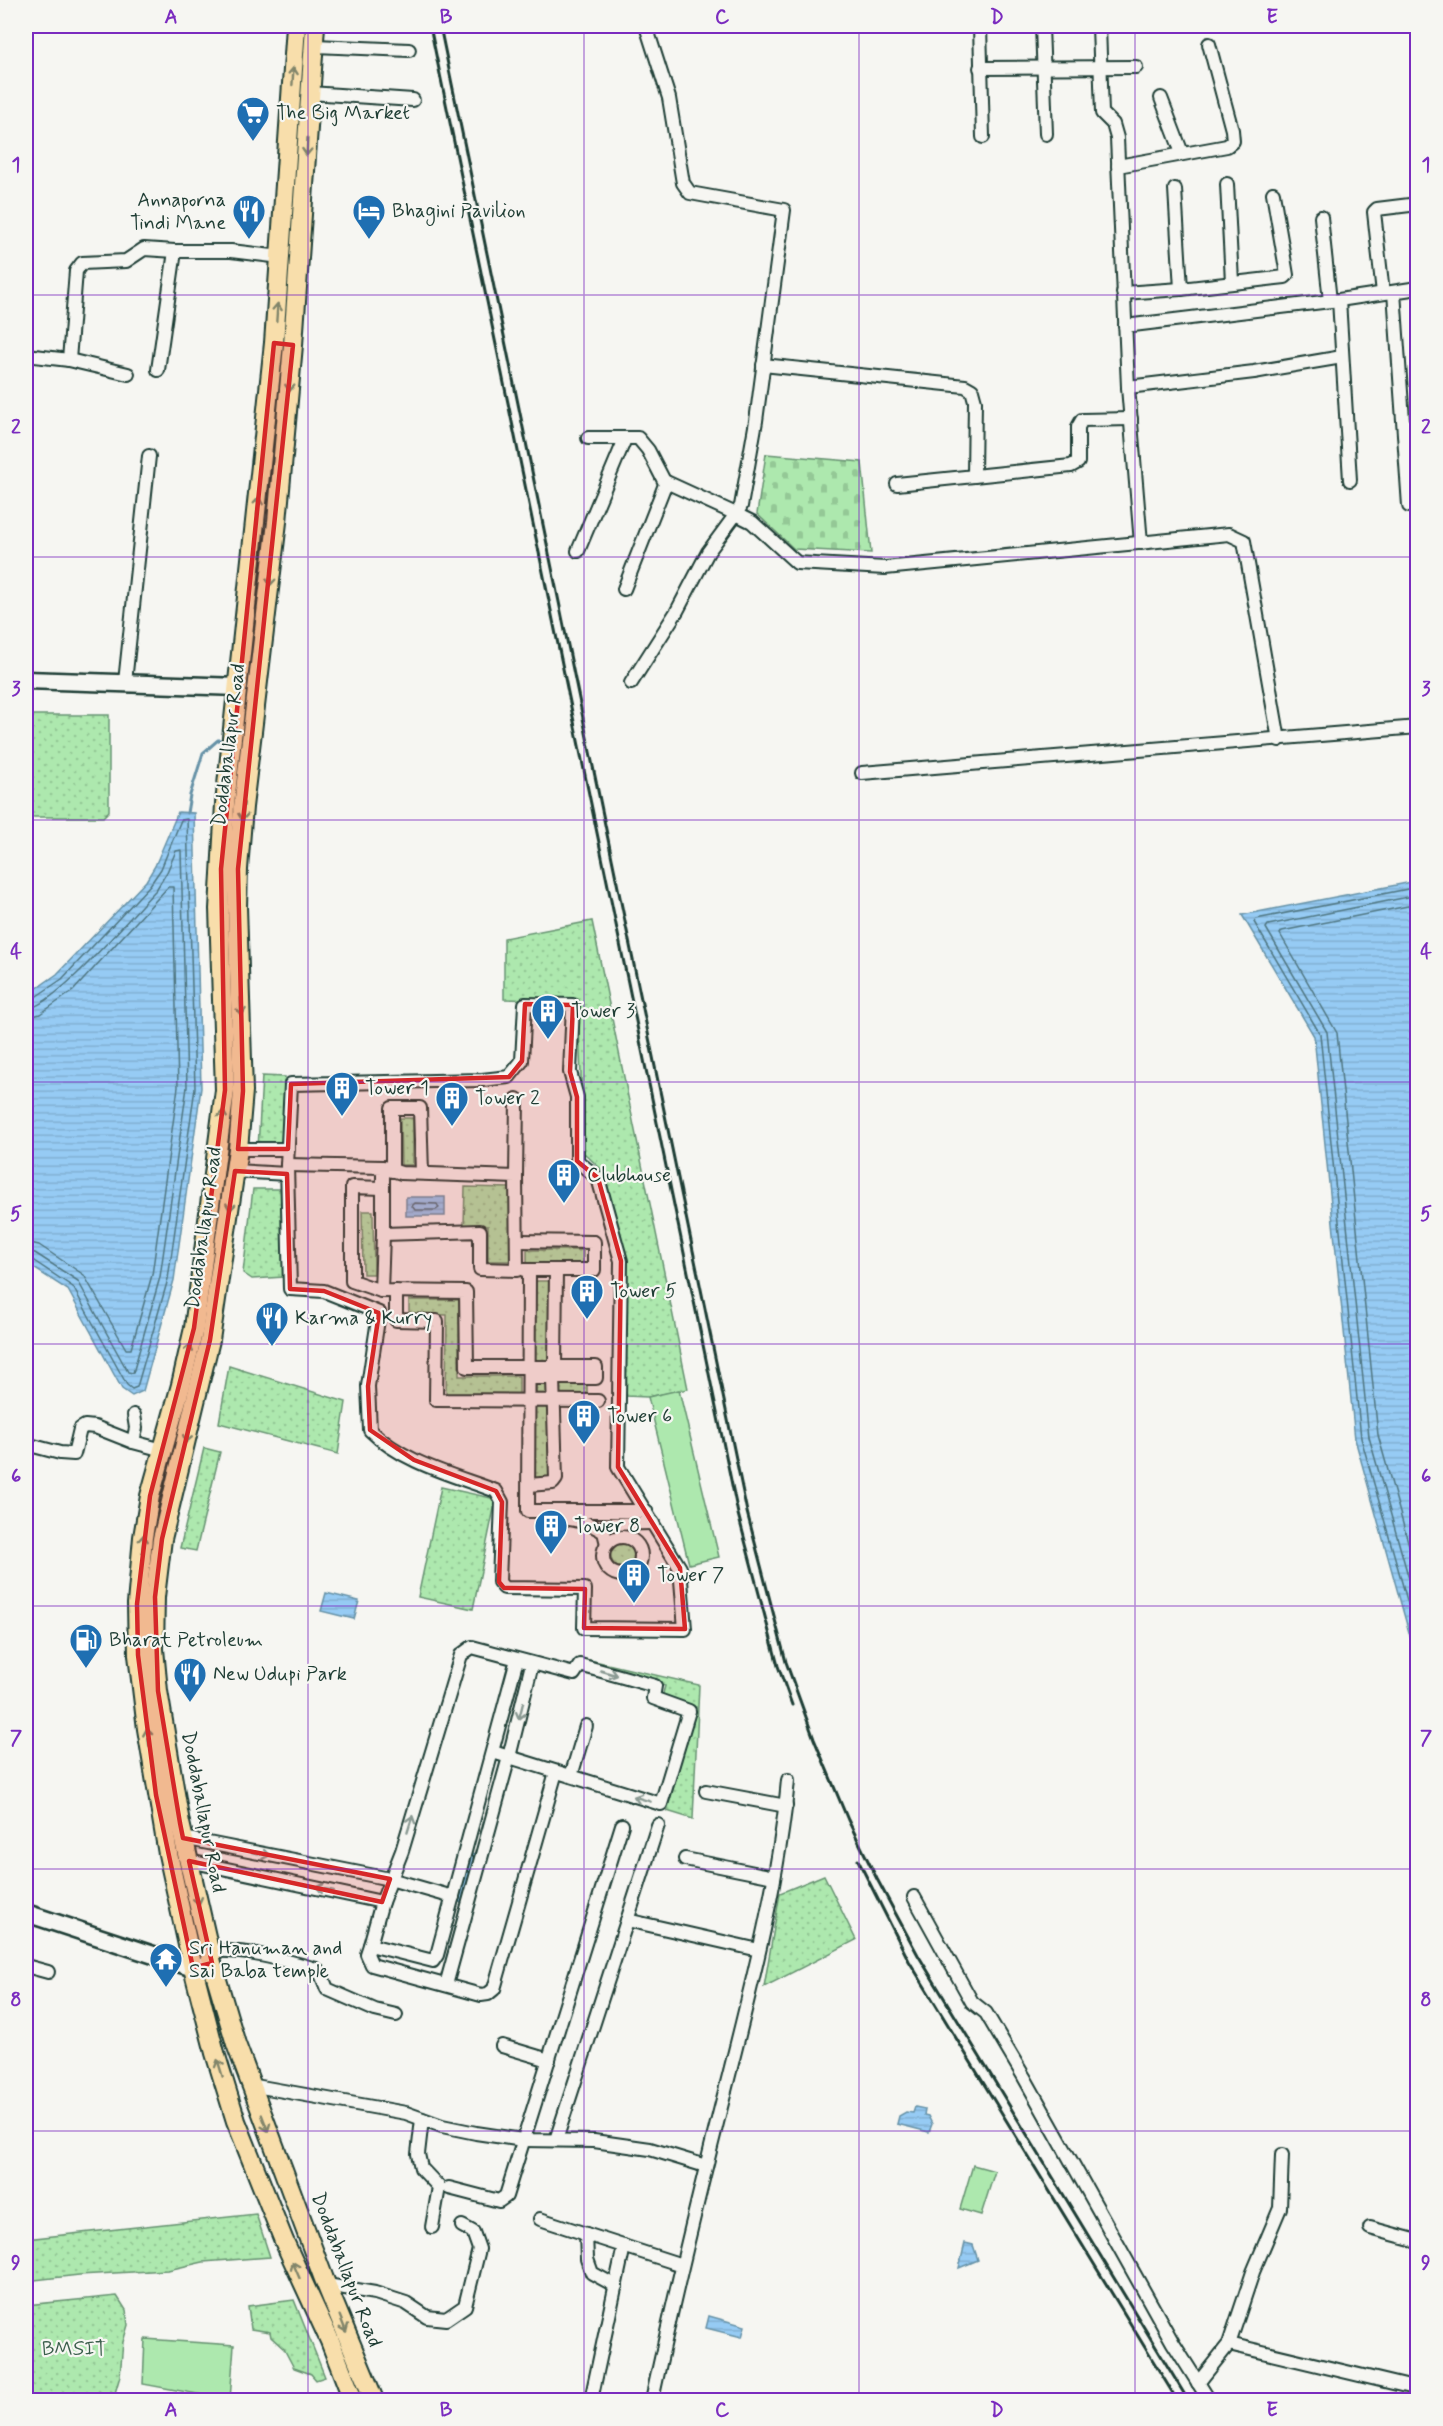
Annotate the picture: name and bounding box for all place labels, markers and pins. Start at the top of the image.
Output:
supermarket icon: The Big Market [235,95,271,142]
place label: The Big Market [276,100,410,127]
place label: Annaporna Tindi Mane [130,187,226,237]
restaurant icon: Annaporna Tindi Mane [231,193,267,240]
hotel icon: Bhagini Pavilion [351,193,387,240]
place label: Bhagini Pavilion [392,198,526,226]
building icon: Tower 3 [530,993,566,1040]
place label: Tower 3 [571,998,635,1025]
building icon: Tower 1 [324,1070,360,1117]
place label: Tower 1 [365,1075,429,1102]
building icon: Tower 2 [434,1080,470,1127]
place label: Tower 2 [475,1085,540,1112]
building icon: Clubhouse [546,1157,582,1204]
place label: Clubhouse [587,1162,671,1189]
building icon: Tower 5 [569,1273,605,1320]
place label: Tower 5 [610,1278,677,1305]
restaurant icon: Karma & Kurry [254,1300,290,1347]
place label: Karma & Kurry [295,1305,432,1332]
building icon: Tower 6 [566,1398,602,1445]
place label: Tower 6 [607,1403,672,1430]
building icon: Tower 8 [533,1508,569,1555]
place label: Tower 8 [574,1513,640,1540]
building icon: Tower 7 [616,1557,652,1604]
place label: Tower 7 [657,1562,724,1589]
fuel station icon: Bharat Petroleum [68,1622,104,1669]
place label: Bharat Petroleum [109,1627,263,1654]
restaurant icon: New Udupi Park [172,1656,208,1703]
place label: New Udupi Park [213,1661,347,1688]
place label: Sri Hanuman and Sai Baba temple [189,1935,342,1985]
temple icon: Sri Hanuman and Sai Baba temple [148,1941,184,1988]

